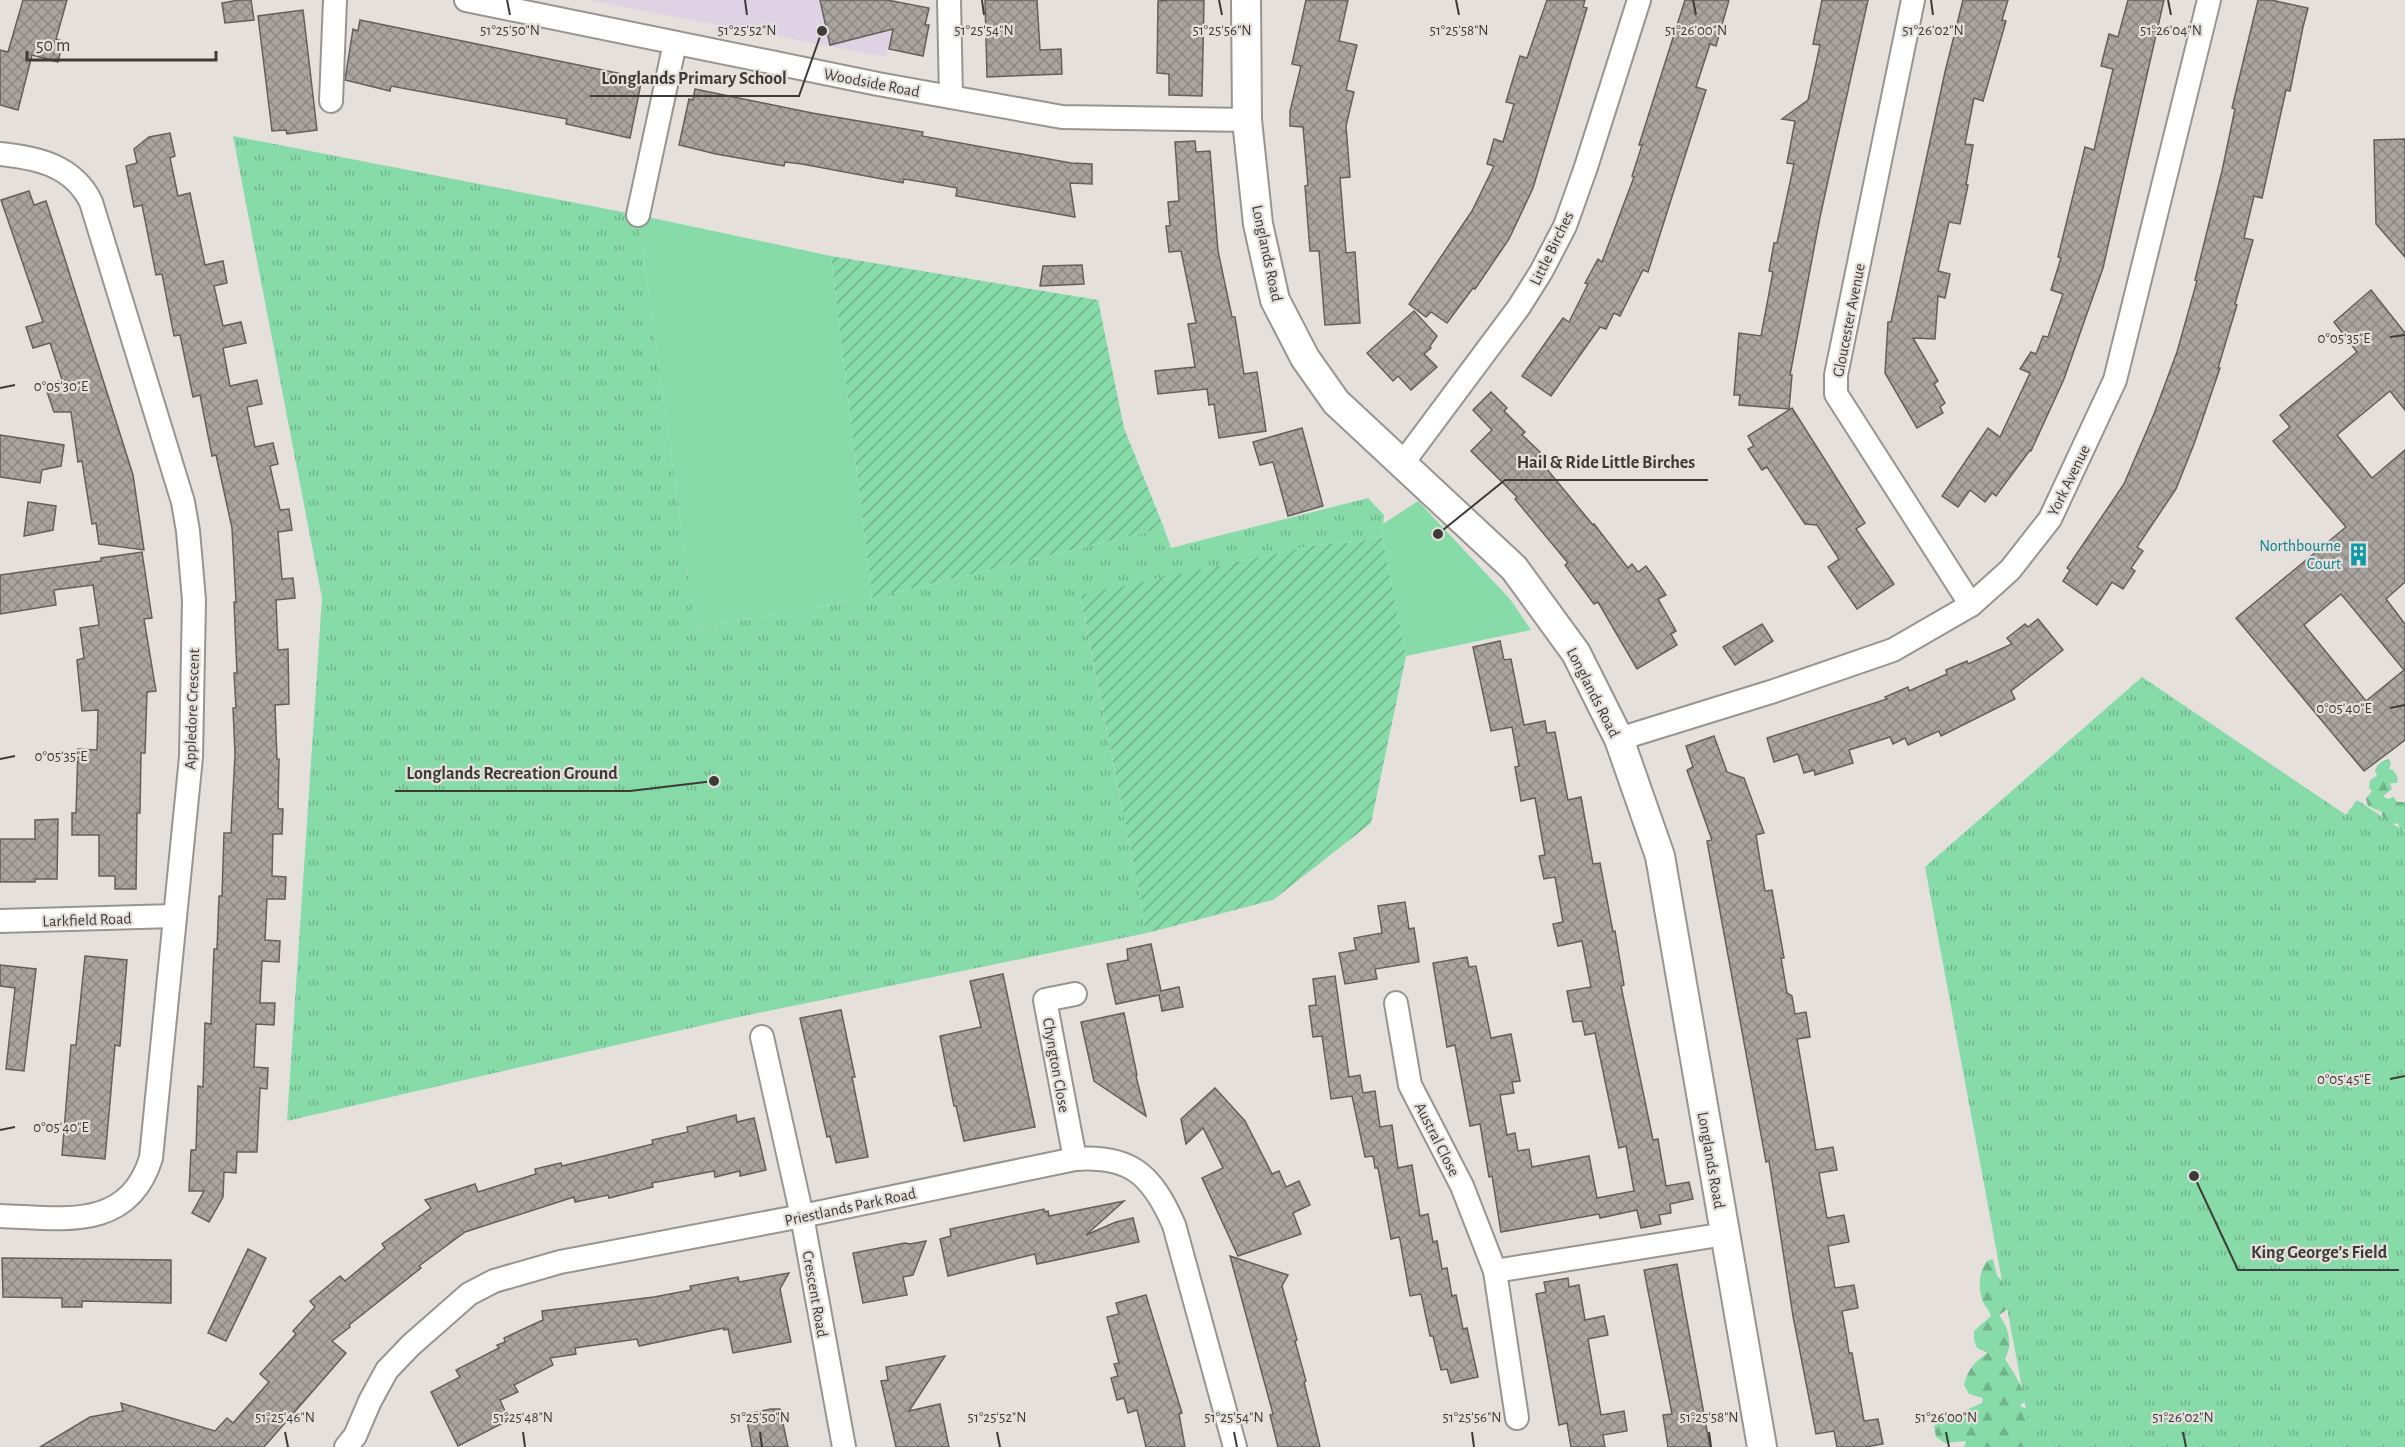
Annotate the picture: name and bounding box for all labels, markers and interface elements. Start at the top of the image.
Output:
text: 51°25'50"N [480,23,540,38]
text: 51°25'52"N [718,23,776,38]
text: 51°25'54"N [954,23,1014,38]
text: 51°25'56"N [1192,23,1252,38]
text: 51°25'58"N [1429,23,1489,38]
text: 51°26'00"N [1665,23,1727,38]
text: 51°26'02"N [1902,23,1964,38]
text: 51°26'04"N [2140,23,2202,38]
scale bar [27,24,216,62]
text: 50 m [36,37,70,55]
callout: Longlands Primary School [590,60,799,96]
street label: Woodside Road [822,66,921,100]
text: Longlands Primary School [601,70,787,88]
street label: Longlands Road [1249,203,1285,303]
street label: Little Birches [1527,209,1577,288]
street label: Gloucester Avenue [1830,262,1868,378]
text: 0°05'35"E [2318,331,2370,346]
text: 0°05'30"E [34,379,88,394]
street label: York Avenue [2045,442,2093,518]
callout: Hail & Ride Little Birches [1505,444,1708,480]
text: Hail & Ride Little Birches [1517,454,1695,472]
place label: Northbourne Court [2259,538,2341,572]
building icon: Northbourne Court [2346,541,2372,567]
street label: Longlands Road [1564,645,1623,740]
street label: Appledore Crescent [182,648,202,770]
text: 0°05'40"E [2316,701,2372,716]
text: 0°05'35"E [35,749,87,764]
callout: Longlands Recreation Ground [395,755,630,791]
text: Longlands Recreation Ground [406,765,618,783]
street label: Larkfield Road [42,910,132,930]
street label: Chyngton Close [1039,1016,1072,1114]
text: 0°05'45"E [2317,1072,2371,1087]
street label: Austral Close [1412,1100,1463,1179]
street label: Longlands Road [1695,1110,1727,1210]
text: 0°05'40"E [33,1120,89,1135]
street label: Priestlands Park Road [783,1185,917,1229]
callout: King George's Field [2238,1234,2399,1270]
text: King George's Field [2251,1244,2388,1262]
street label: Crescent Road [800,1250,831,1339]
text: 51°25'46"N [255,1410,315,1425]
text: 51°25'48"N [493,1410,553,1425]
text: 51°25'50"N [730,1410,790,1425]
text: 51°25'52"N [968,1410,1026,1425]
text: 51°25'54"N [1204,1410,1264,1425]
text: 51°25'56"N [1442,1410,1502,1425]
text: 51°25'58"N [1679,1410,1739,1425]
text: 51°26'00"N [1915,1410,1977,1425]
text: 51°26'02"N [2152,1410,2214,1425]

